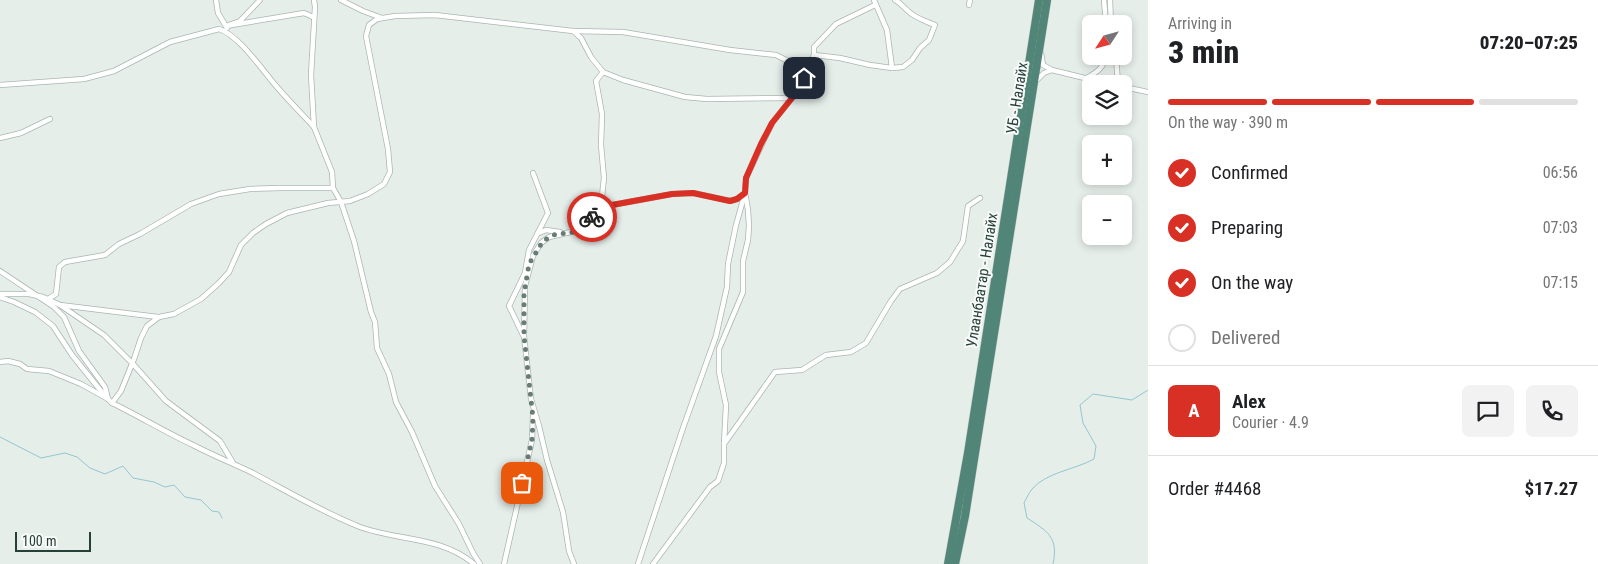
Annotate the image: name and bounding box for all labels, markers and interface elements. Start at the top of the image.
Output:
text: Arriving in [1168,14,1232,33]
north arrow [1082,15,1132,65]
map controls [1082,15,1132,245]
text: 07:20–07:25 [1480,31,1578,54]
text: 3 min [1168,33,1239,71]
pin [783,57,825,99]
street label: УБ - Налайх [1002,60,1032,135]
icon: home [790,64,818,92]
button: layers [1082,75,1132,125]
text: On the way · 390 m [1168,113,1288,132]
button: + [1082,135,1132,185]
icon: check [1168,159,1196,187]
text: Confirmed [1211,161,1288,184]
text: 06:56 [1543,163,1578,182]
courier [567,192,617,242]
button: − [1082,195,1132,245]
icon: bike [578,203,606,231]
street label: Улаанбаатар - Налайх [962,211,1002,349]
icon: check [1168,214,1196,242]
text: Preparing [1211,216,1283,239]
text: 07:03 [1543,218,1578,237]
icon: check [1168,269,1196,297]
text: On the way [1211,271,1293,294]
text: 07:15 [1543,273,1578,292]
text: Delivered [1211,326,1280,349]
button: chat [1462,385,1514,437]
button: phone [1526,385,1578,437]
text: Alex [1232,390,1266,413]
text: A [1188,399,1200,422]
text: Courier · 4.9 [1232,413,1309,432]
pin [501,462,543,504]
icon: bag [508,469,536,497]
text: Order #4468 [1168,477,1261,500]
text: $17.27 [1524,477,1578,500]
scale bar [15,529,91,552]
text: 100 m [22,533,57,549]

